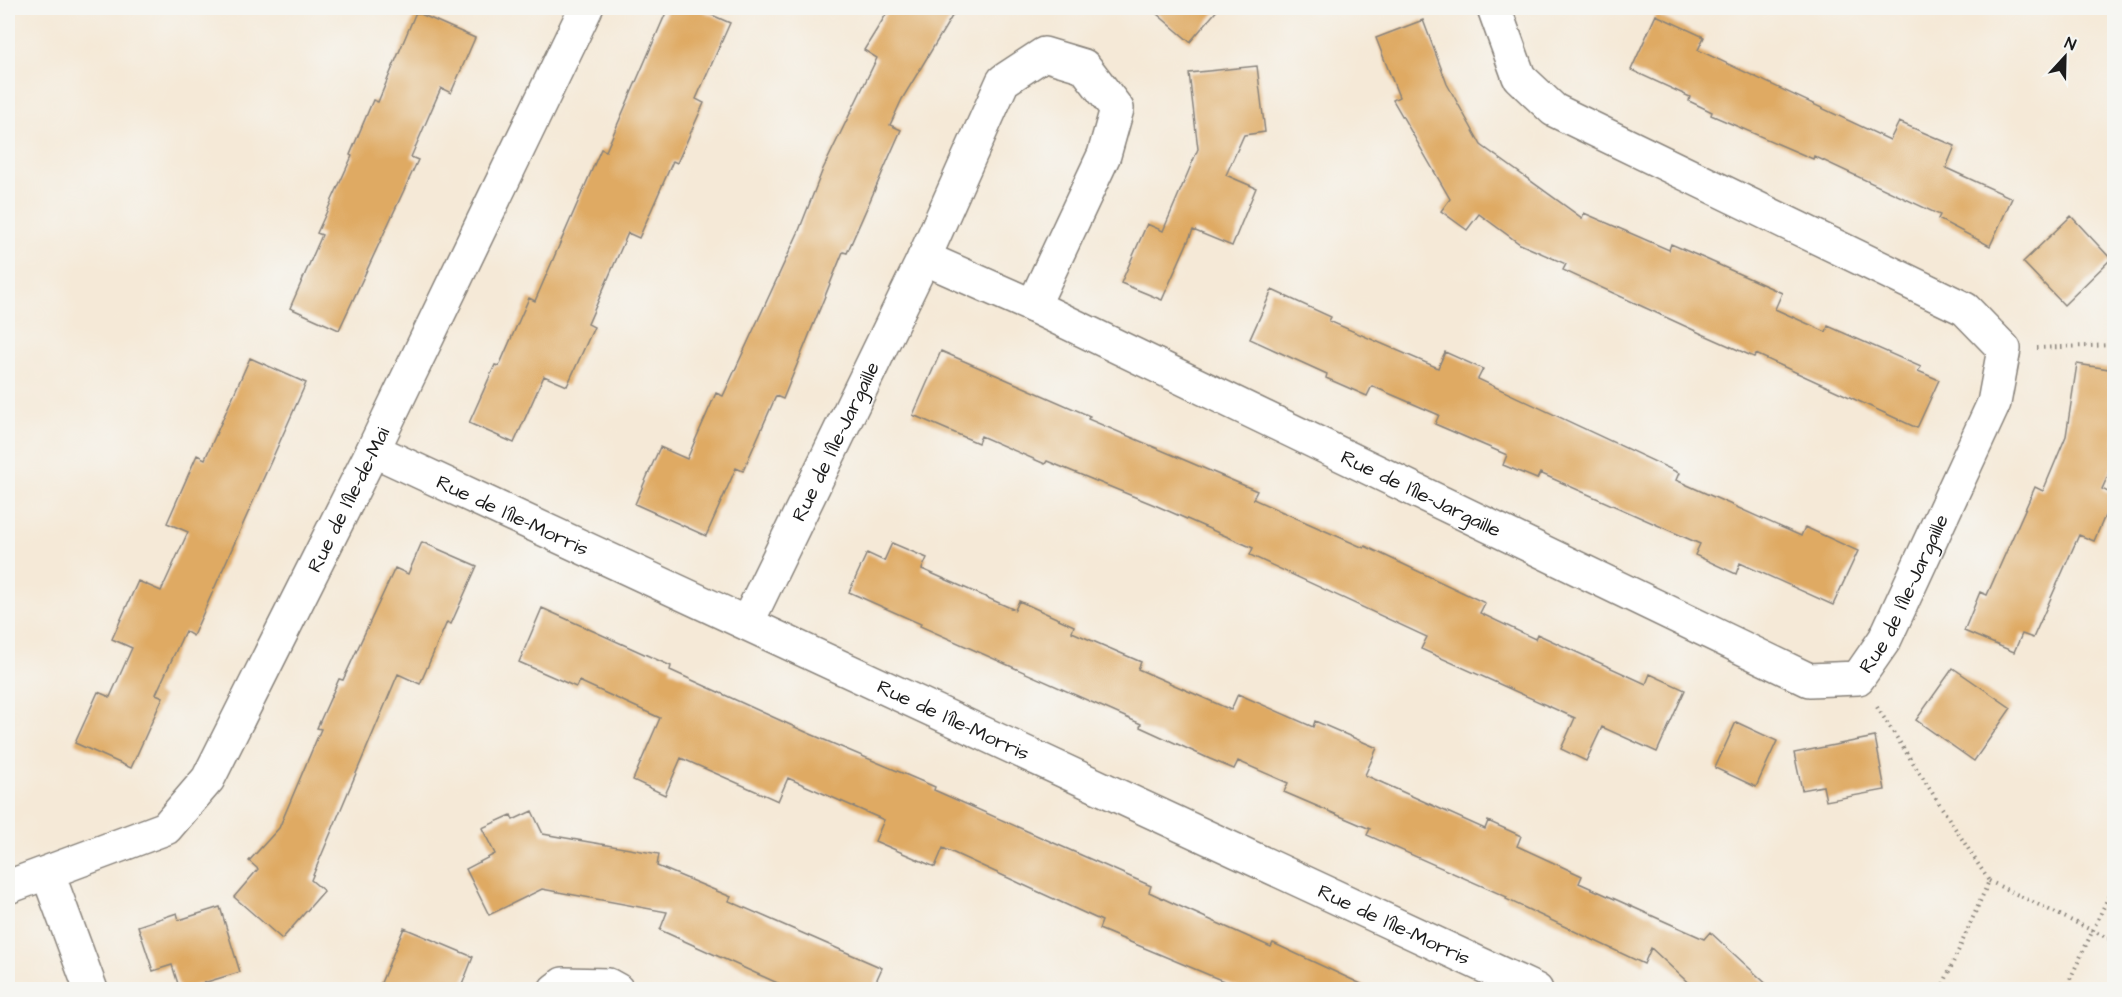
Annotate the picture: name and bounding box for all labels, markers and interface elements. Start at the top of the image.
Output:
north arrow [2035,27,2095,87]
text: N [2061,32,2079,56]
street label: Rue de l'Île-Jargaille [785,357,887,526]
street label: Rue de l'Île-de-Mai [301,422,397,577]
street label: Rue de l'Île-Jargaille [1336,443,1506,545]
street label: Rue de l'Île-Morris [432,468,593,563]
street label: Rue de l'Île-Jargaille [1853,510,1956,679]
street label: Rue de l'Île-Morris [872,673,1034,768]
street label: Rue de l'Île-Morris [1313,878,1475,973]

